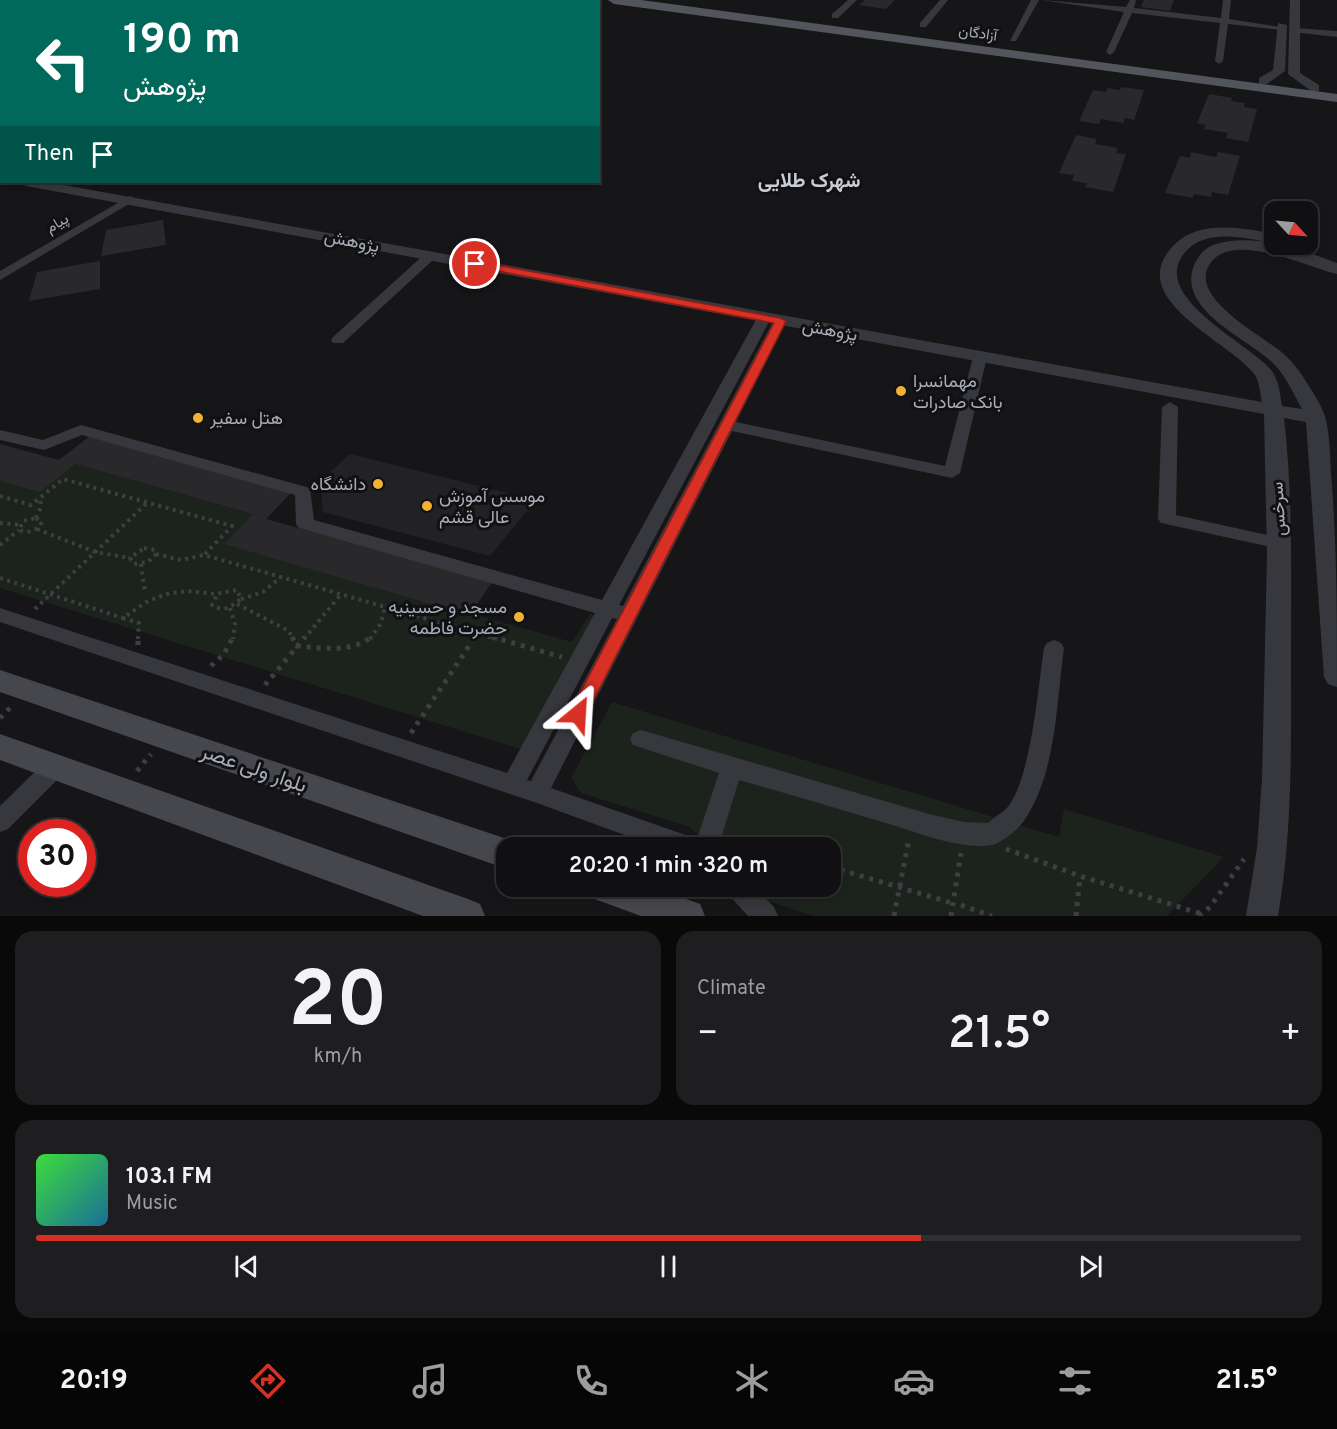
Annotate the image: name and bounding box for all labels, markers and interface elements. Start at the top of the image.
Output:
text: 190 m [123,15,241,68]
street label: آزادگان [957,22,1000,47]
icon: left [24,24,102,102]
text: پژوهش [123,71,207,105]
icon: arrive [86,138,119,171]
text: Then [24,141,74,168]
district label: شهرک طلایی [758,169,860,195]
north arrow [1264,201,1318,255]
map controls [1264,201,1318,255]
street label: پیام [43,210,73,238]
street label: پژوهش [322,226,381,259]
pin [449,238,500,289]
icon: arrive [458,247,491,280]
street label: پژوهش [800,315,859,348]
place label: مهمانسرا بانک صادرات [913,371,1003,415]
marker: مهمانسرا بانک صادرات [894,384,908,398]
place label: هتل سفیر [209,408,283,431]
marker: هتل سفیر [191,411,205,425]
place label: دانشگاه [311,474,366,497]
marker: دانشگاه [371,477,385,491]
street label: سرخس [1267,481,1292,537]
place label: موسس آموزش عالی قشم [439,486,545,530]
marker: موسس آموزش عالی قشم [420,499,434,513]
place label: مسجد و حسینیه حضرت فاطمه [388,597,507,641]
marker: مسجد و حسینیه حضرت فاطمه [512,610,526,624]
position arrow [546,682,610,746]
street label: بلوار ولی عصر [196,738,310,800]
speed limit sign: 30 [18,819,96,897]
text: 20:20 · 1 min · 320 m [569,853,768,880]
text: 20 [289,955,387,1054]
text: Climate [697,976,766,1002]
text: 21.5° [948,1007,1050,1064]
text: − [697,1014,718,1056]
text: + [1280,1014,1301,1056]
text: km/h [314,1044,362,1070]
text: 103.1 FM [126,1164,212,1191]
text: Music [126,1191,178,1217]
icon: previous [230,1250,263,1283]
icon: pause [652,1250,685,1283]
icon: next [1074,1250,1107,1283]
icon: directions [247,1360,289,1402]
icon: music [409,1360,451,1402]
icon: phone [570,1360,612,1402]
icon: climate [731,1360,773,1402]
icon: car [893,1360,935,1402]
icon: filters [1054,1360,1096,1402]
text: 20:19 [60,1364,128,1398]
text: 21.5° [1216,1364,1277,1398]

